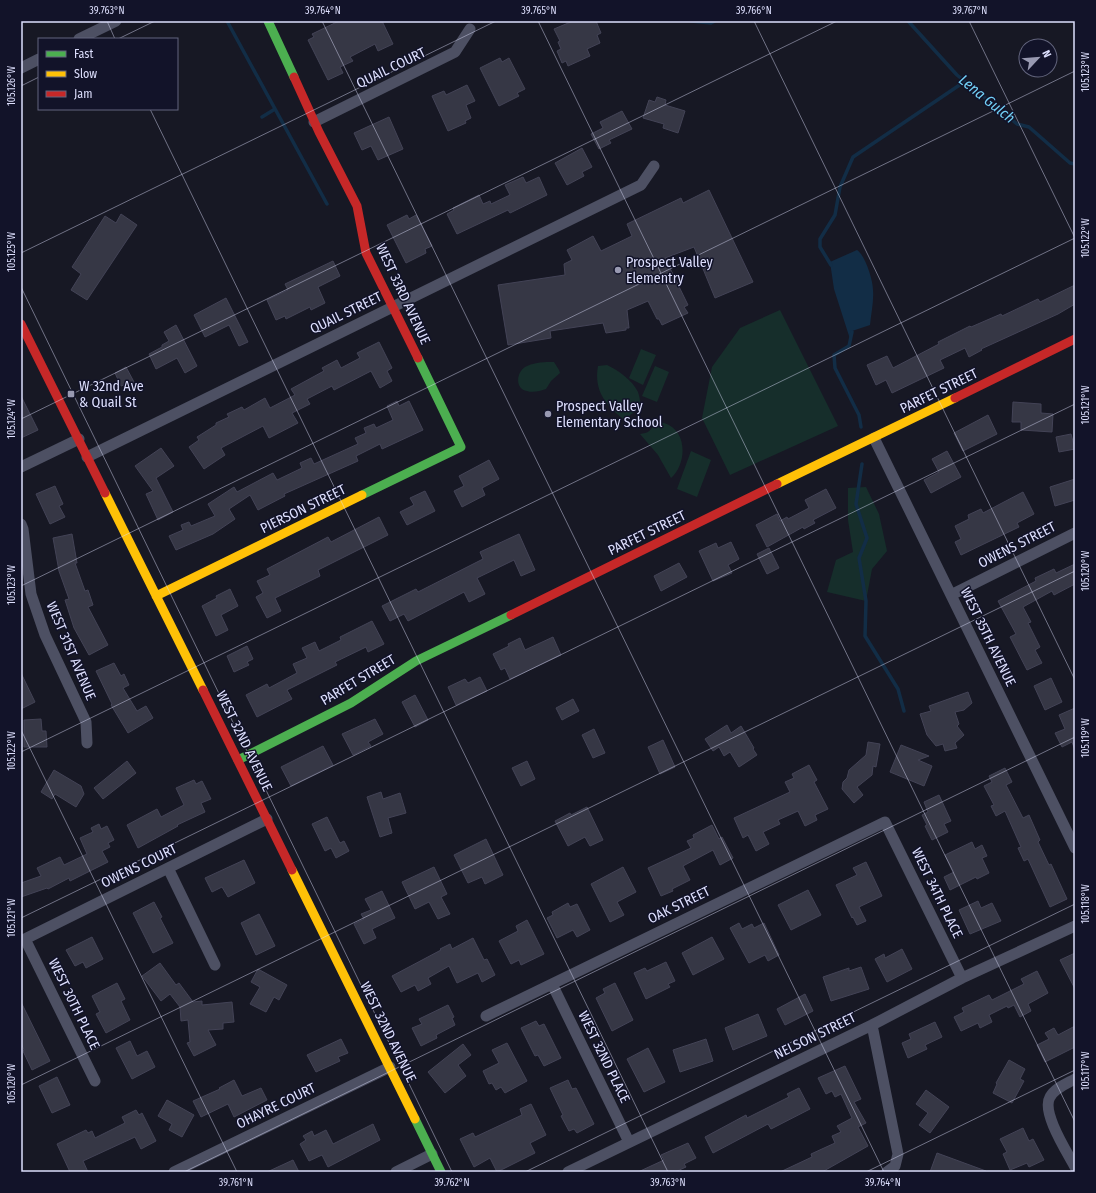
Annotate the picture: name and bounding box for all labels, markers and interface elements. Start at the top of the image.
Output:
text: 39.763°N [89,5,125,17]
text: 39.764°N [305,5,341,17]
text: 39.765°N [521,5,557,17]
text: 39.766°N [736,5,772,17]
text: 39.767°N [953,5,987,17]
legend [38,38,178,110]
north arrow [1018,38,1058,78]
street label: QUAIL COURT [354,44,429,92]
text: Fast [74,47,93,61]
text: N [1039,48,1054,60]
text: 105.123°W [1080,52,1092,92]
text: 105.126°W [6,65,18,106]
text: Slow [74,67,97,81]
water label: Lena Gulch [955,71,1019,127]
text: Jam [74,87,92,101]
text: 105.122°W [1080,218,1092,258]
text: 105.125°W [6,232,18,272]
street label: WEST 33RD AVENUE [372,241,434,347]
place label: Prospect Valley Elementry [626,254,714,287]
marker: Prospect Valley Elementry [613,265,623,275]
street label: QUAIL STREET [307,288,385,338]
street label: PARFET STREET [897,365,981,417]
place label: W 32nd Ave & Quail St [79,378,144,411]
text: 105.121°W [1080,385,1092,425]
marker: W 32nd Ave & Quail St [66,389,76,399]
place label: Prospect Valley Elementary School [556,398,663,431]
text: 105.124°W [6,399,18,439]
marker: Prospect Valley Elementary School [543,409,553,419]
street label: PIERSON STREET [257,481,349,537]
street label: PARFET STREET [605,507,689,559]
street label: OWENS STREET [975,518,1059,572]
text: 105.120°W [1080,550,1092,591]
text: 105.123°W [6,565,18,605]
street label: WEST 35TH AVENUE [957,585,1019,690]
street label: WEST 31ST AVENUE [43,599,100,703]
street label: PARFET STREET [317,651,399,709]
street label: WEST 32ND AVENUE [212,688,276,794]
text: 105.119°W [1080,718,1092,758]
text: 105.122°W [6,731,18,771]
street label: OWENS COURT [98,840,180,892]
street label: WEST 34TH PLACE [908,845,966,941]
street label: OAK STREET [645,882,713,927]
text: 105.118°W [1080,884,1092,924]
text: 105.121°W [6,898,18,938]
street label: WEST 30TH PLACE [45,956,104,1053]
street label: WEST 32ND AVENUE [356,979,420,1085]
street label: WEST 32ND PLACE [574,1008,634,1106]
street label: NELSON STREET [771,1009,859,1063]
text: 105.117°W [1080,1051,1092,1090]
text: 105.120°W [6,1063,18,1104]
street label: OHAYRE COURT [234,1079,319,1133]
text: 39.761°N [219,1177,253,1189]
text: 39.762°N [434,1177,470,1189]
text: 39.763°N [650,1177,686,1189]
text: 39.764°N [865,1177,901,1189]

